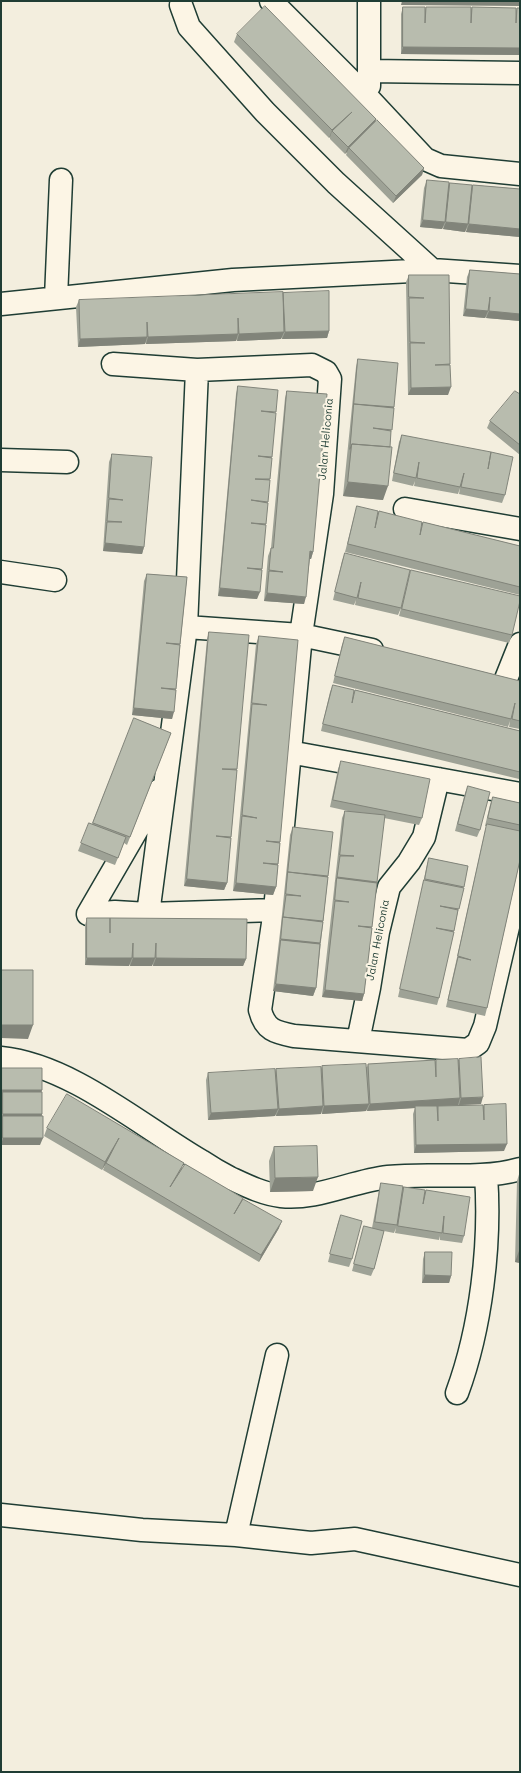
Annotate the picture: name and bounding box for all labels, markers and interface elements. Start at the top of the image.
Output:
street label: Jalan Heliconia [316,397,336,481]
street label: Jalan Heliconia [364,898,392,982]

